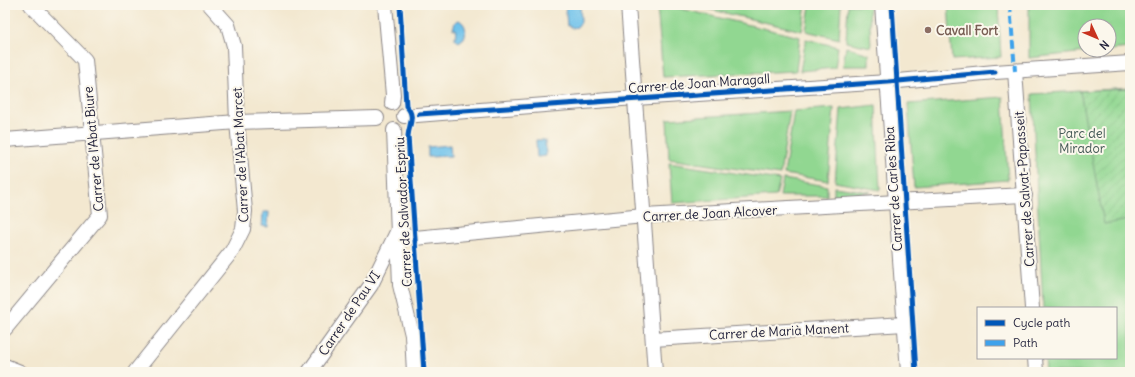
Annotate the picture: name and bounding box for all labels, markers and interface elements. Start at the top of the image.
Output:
north arrow [1077,18,1117,58]
place label: Cavall Fort [936,22,999,39]
marker: Cavall Fort [923,25,933,35]
text: N [1097,37,1112,53]
street label: Carrer de Joan Maragall [628,70,770,97]
street label: Carrer de l'Abat Biure [80,86,107,212]
street label: Carrer de l'Abat Marcet [228,86,253,223]
street label: Carrer de Salvat-Papasseit [1011,110,1038,267]
park label: Parc del Mirador [1058,125,1106,157]
street label: Carrer de Carles Riba [881,126,906,252]
street label: Carrer de Salvador Espriu [391,136,416,288]
street label: Carrer de Joan Alcover [642,201,778,226]
street label: Carrer de Pau VI [315,267,384,359]
legend [977,307,1117,359]
text: Cycle path [1013,315,1070,330]
street label: Carrer de Marià Manent [709,319,850,344]
text: Path [1013,335,1038,350]

